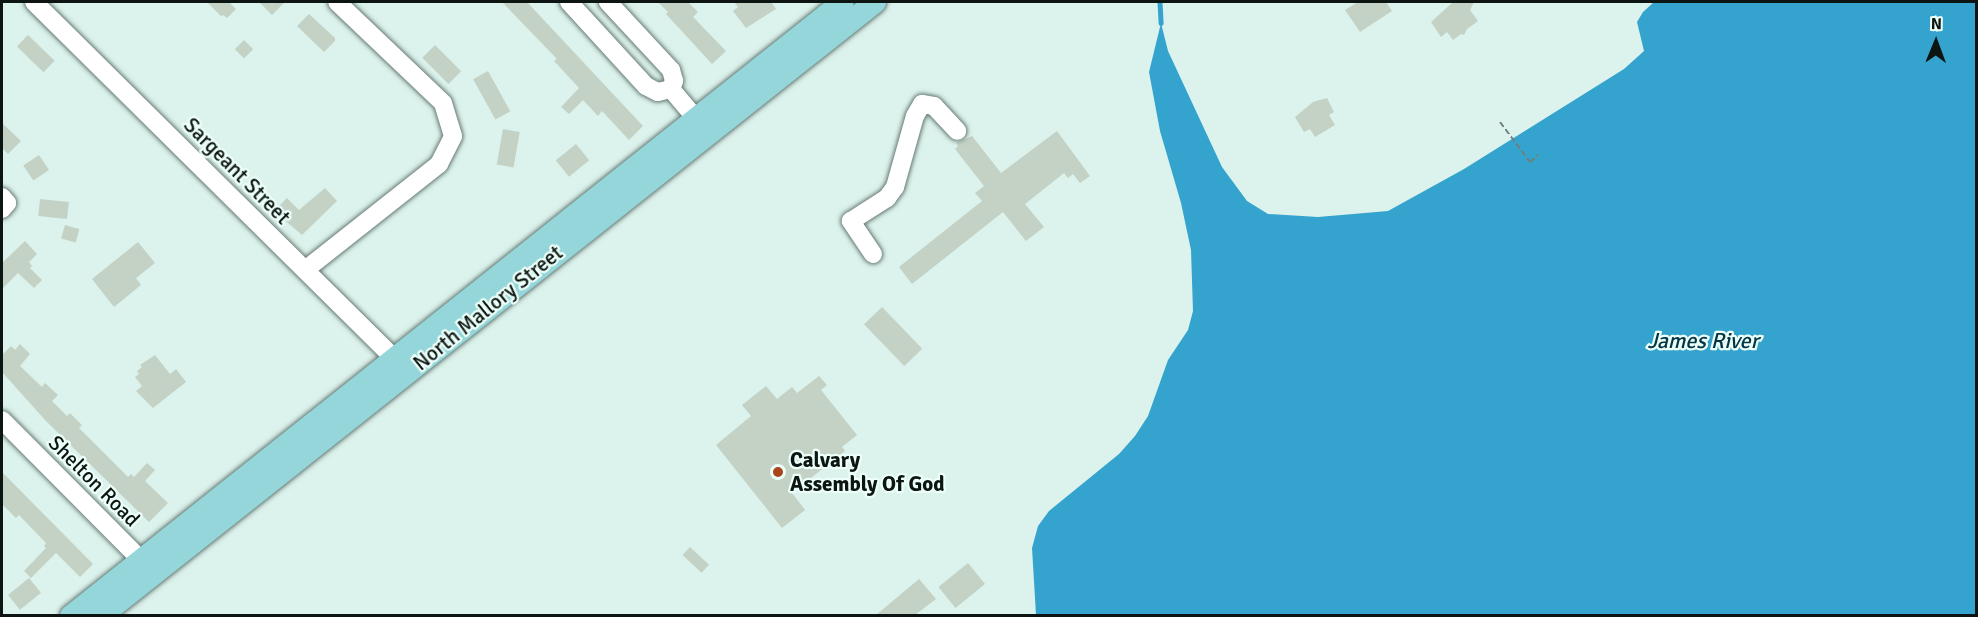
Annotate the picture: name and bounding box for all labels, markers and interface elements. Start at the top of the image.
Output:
north arrow [1906,12,1966,72]
text: N [1931,14,1942,34]
street label: Sargeant Street [179,113,295,229]
street label: North Mallory Street [408,240,568,376]
water label: James River [1647,328,1759,354]
street label: Shelton Road [43,430,145,532]
place label: Calvary Assembly Of God [790,447,944,497]
marker: Calvary Assembly Of God [771,465,785,479]

